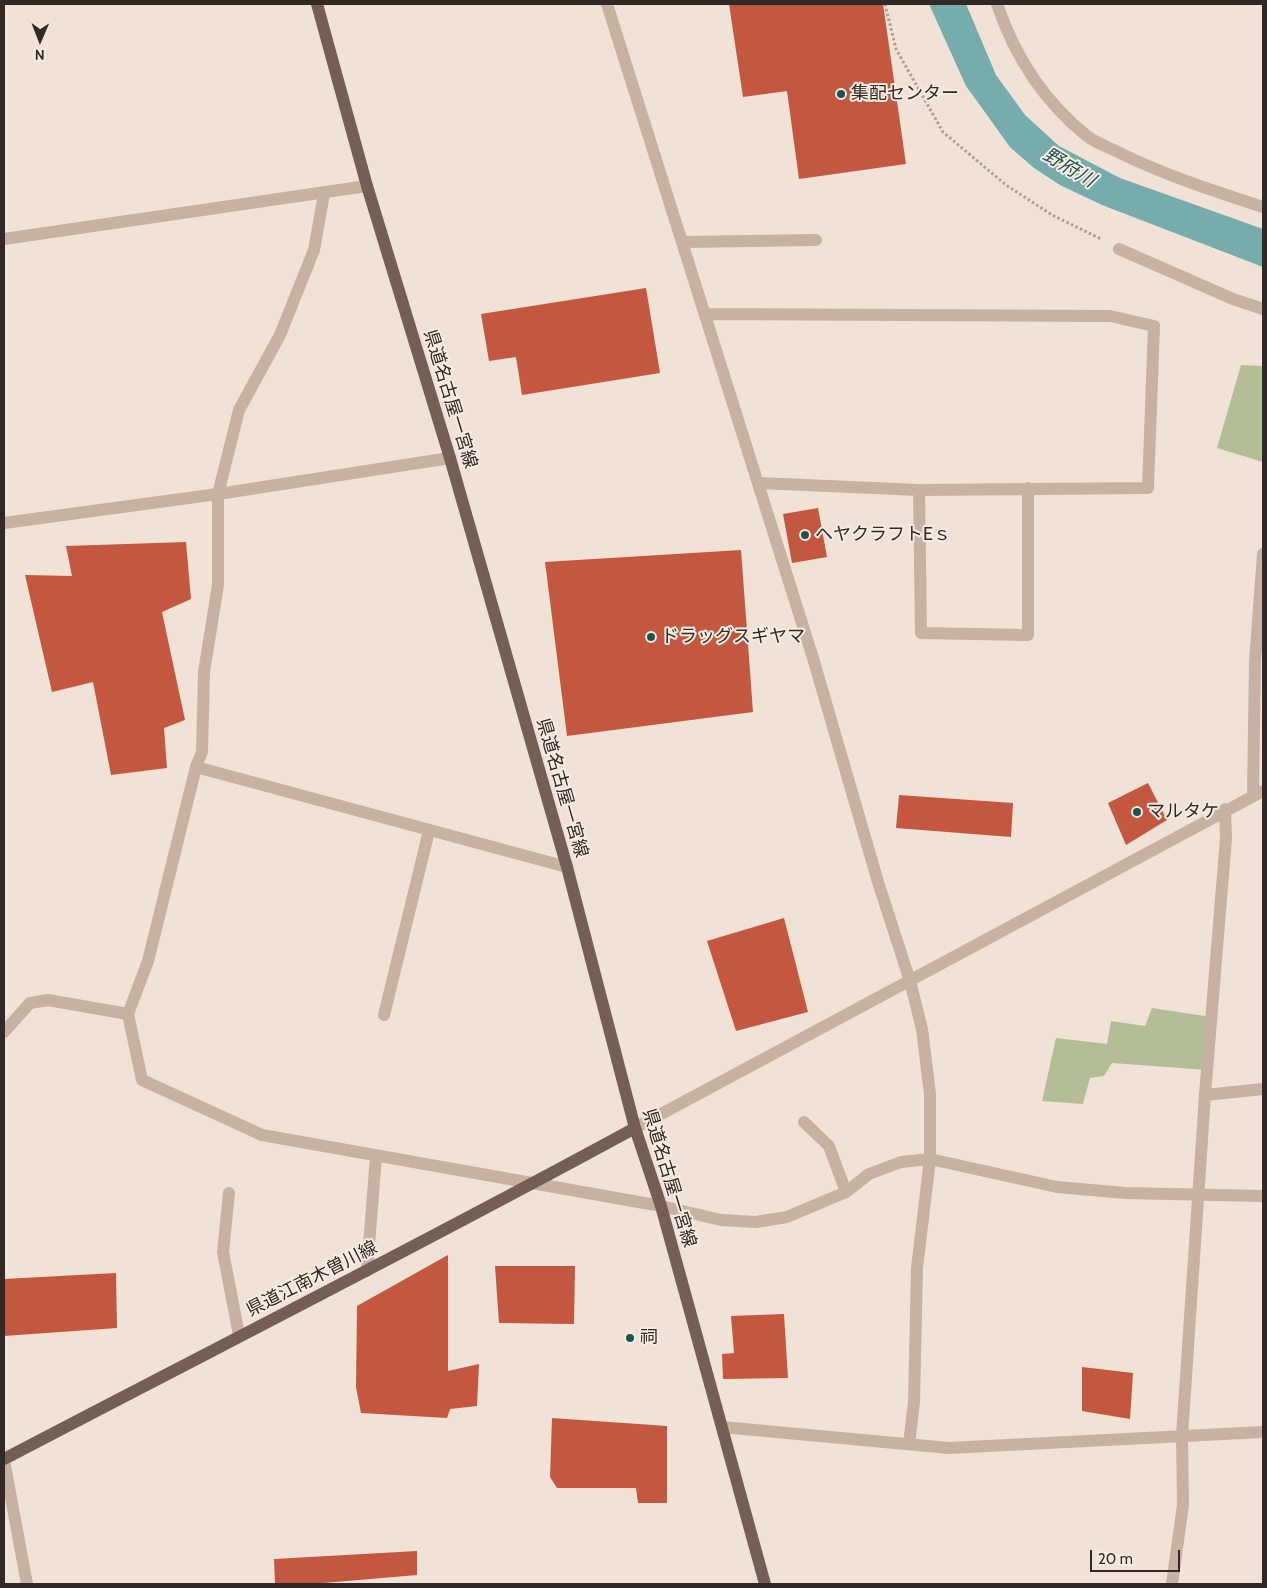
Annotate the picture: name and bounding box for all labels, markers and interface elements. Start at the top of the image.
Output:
north arrow [15,15,65,65]
text: N [35,46,45,64]
place label: 集配センター [851,83,959,105]
marker: 集配センター [835,88,847,100]
water label: 野府川 [1039,144,1099,192]
street label: 県道名古屋一宮線 [419,327,481,471]
place label: ヘヤクラフトEｓ [815,524,951,546]
marker: ヘヤクラフトEｓ [799,529,811,541]
place label: ドラッグスギヤマ [661,626,805,648]
marker: ドラッグスギヤマ [645,631,657,643]
street label: 県道名古屋一宮線 [532,716,592,860]
place label: マルタケ [1147,801,1219,823]
marker: マルタケ [1131,806,1143,818]
street label: 県道名古屋一宮線 [638,1106,700,1250]
street label: 県道江南木曽川線 [243,1237,381,1321]
place label: 祠 [640,1327,658,1349]
marker: 祠 [624,1332,636,1344]
scale bar [1092,1540,1182,1572]
text: 20 m [1098,1550,1133,1568]

